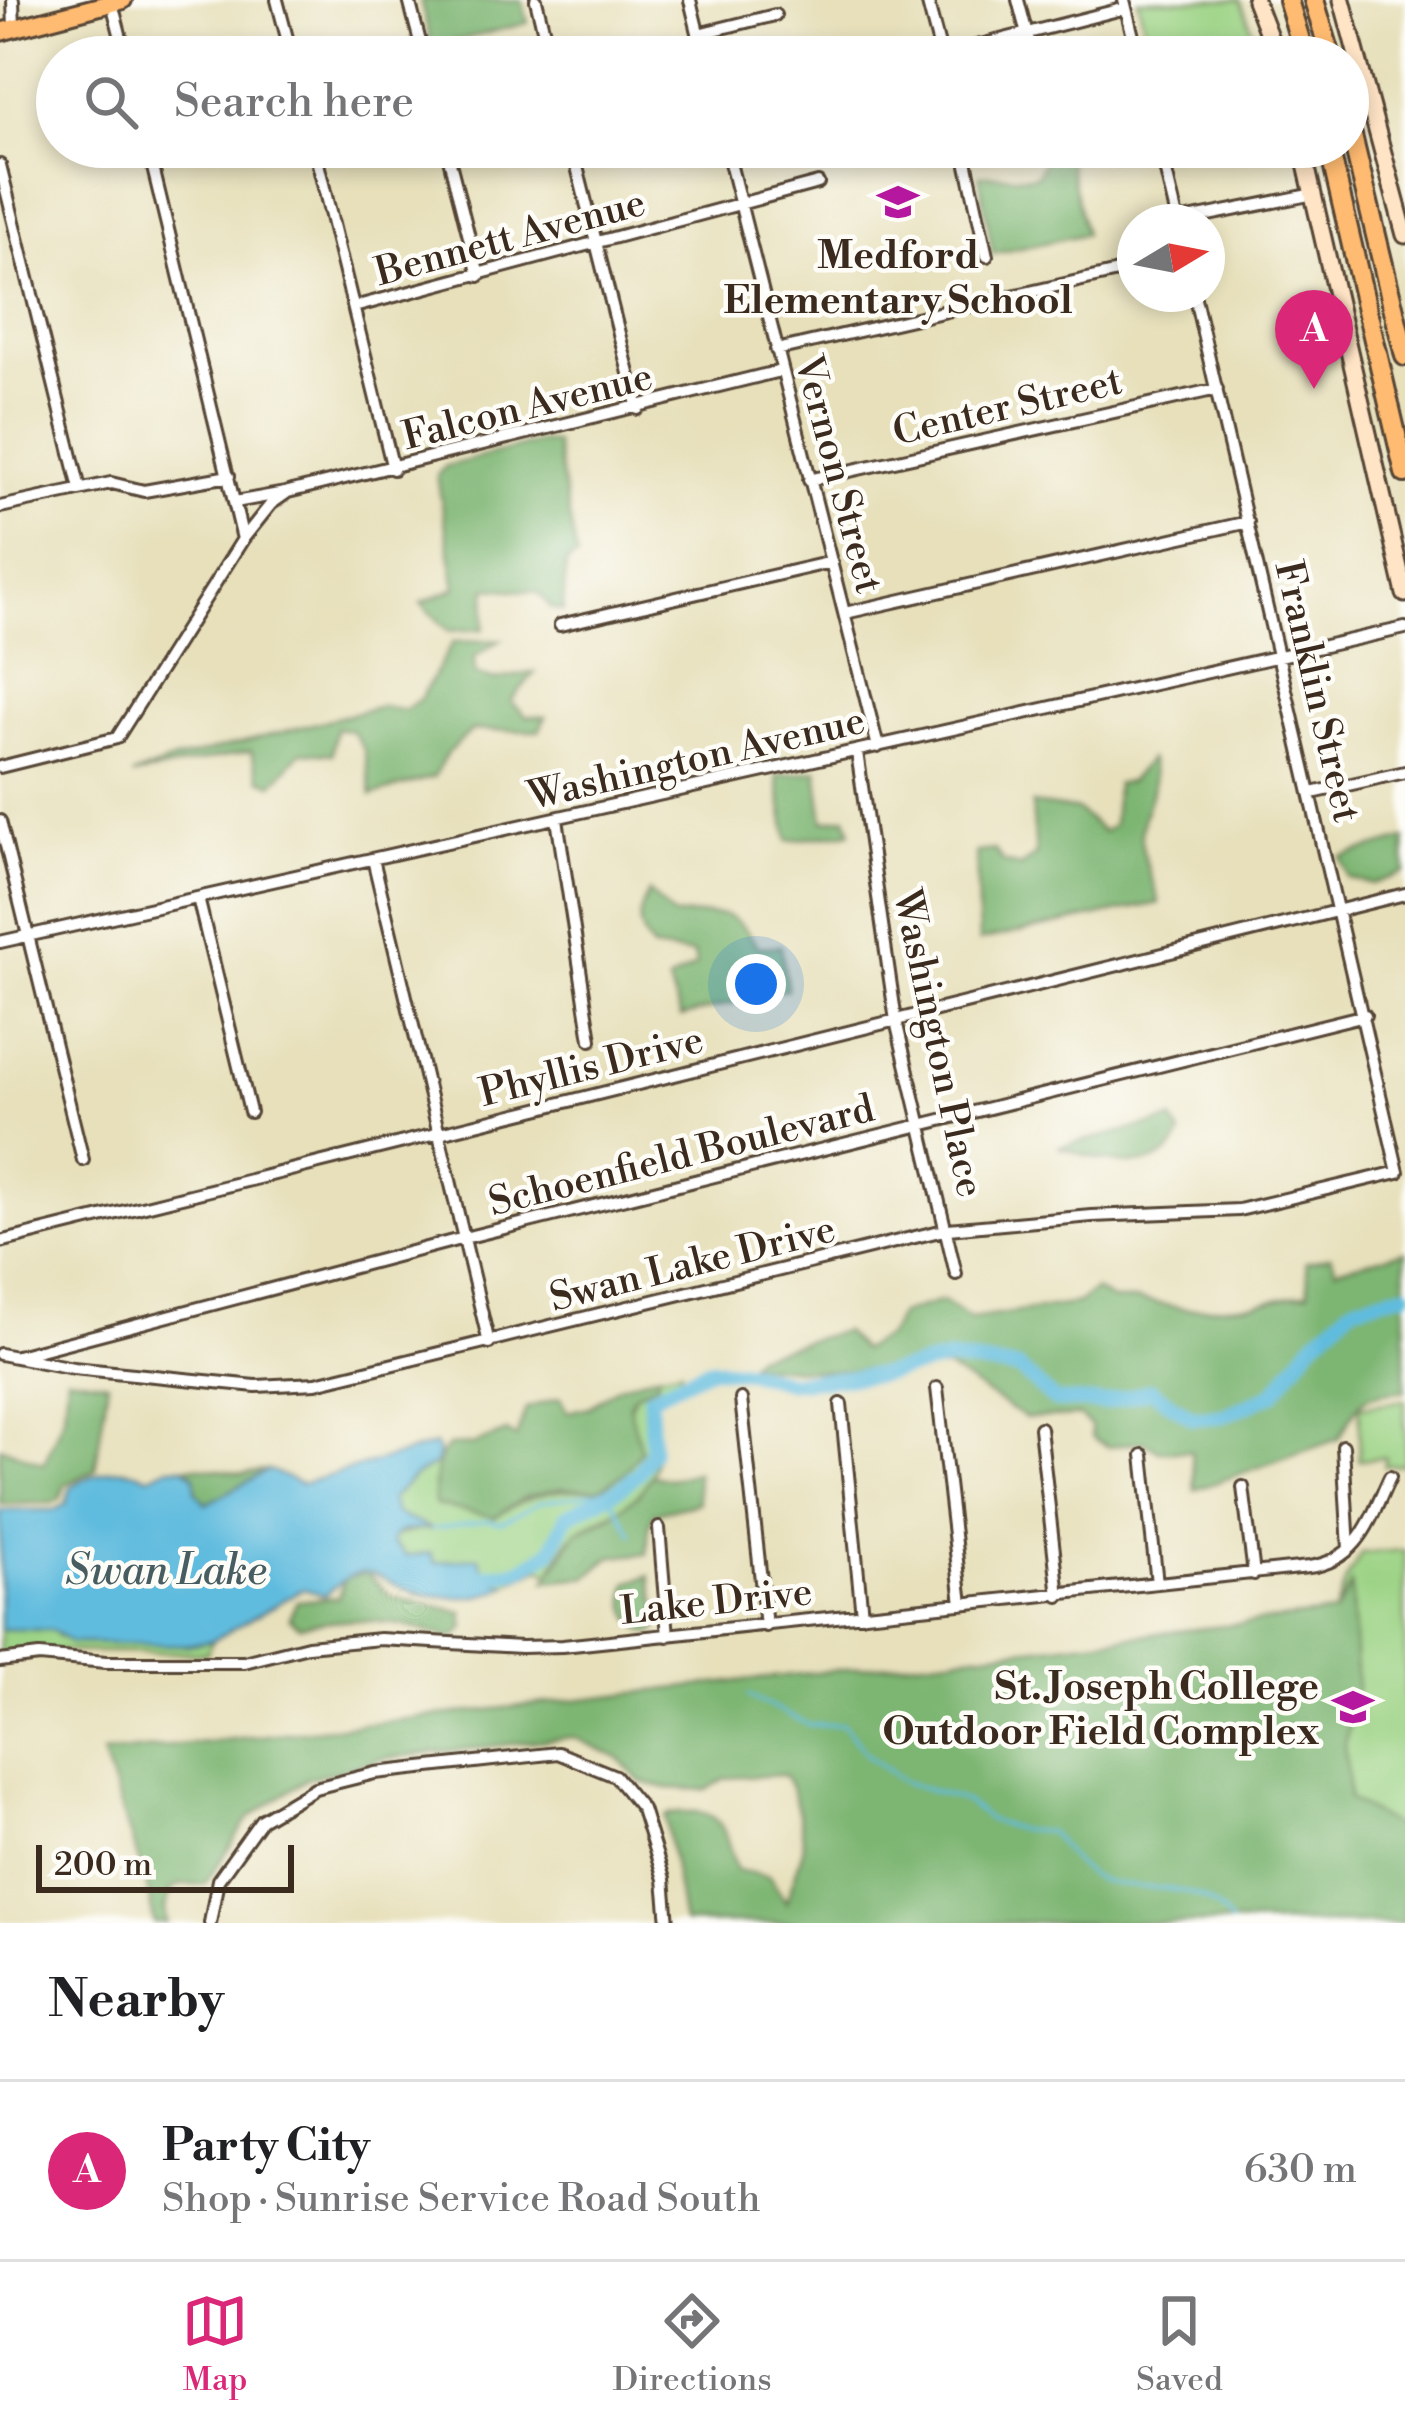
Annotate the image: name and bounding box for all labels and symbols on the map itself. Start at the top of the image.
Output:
street label: Bennett Avenue [369,179,651,298]
school or university icon: Medford Elementary School [875,179,921,225]
north arrow [1117,204,1225,312]
place label: Medford Elementary School [723,232,1073,326]
pin: A [1275,290,1353,389]
street label: Vernon Street [782,349,893,599]
street label: Falcon Avenue [398,353,658,462]
street label: Center Street [888,357,1127,458]
street label: Franklin Street [1263,556,1370,827]
street label: Washington Avenue [521,697,870,822]
street label: Washington Place [881,883,994,1202]
your location [726,954,786,1014]
street label: Phyllis Drive [475,1016,709,1119]
street label: Schoenfield Boulevard [484,1085,879,1228]
street label: Swan Lake Drive [545,1205,840,1324]
water label: Swan Lake [65,1545,267,1598]
street label: Lake Drive [618,1568,815,1637]
place label: St. Joseph College Outdoor Field Complex [883,1663,1319,1757]
school or university icon: St. Joseph College Outdoor Field Complex [1330,1684,1376,1730]
scale bar [36,1839,294,1892]

